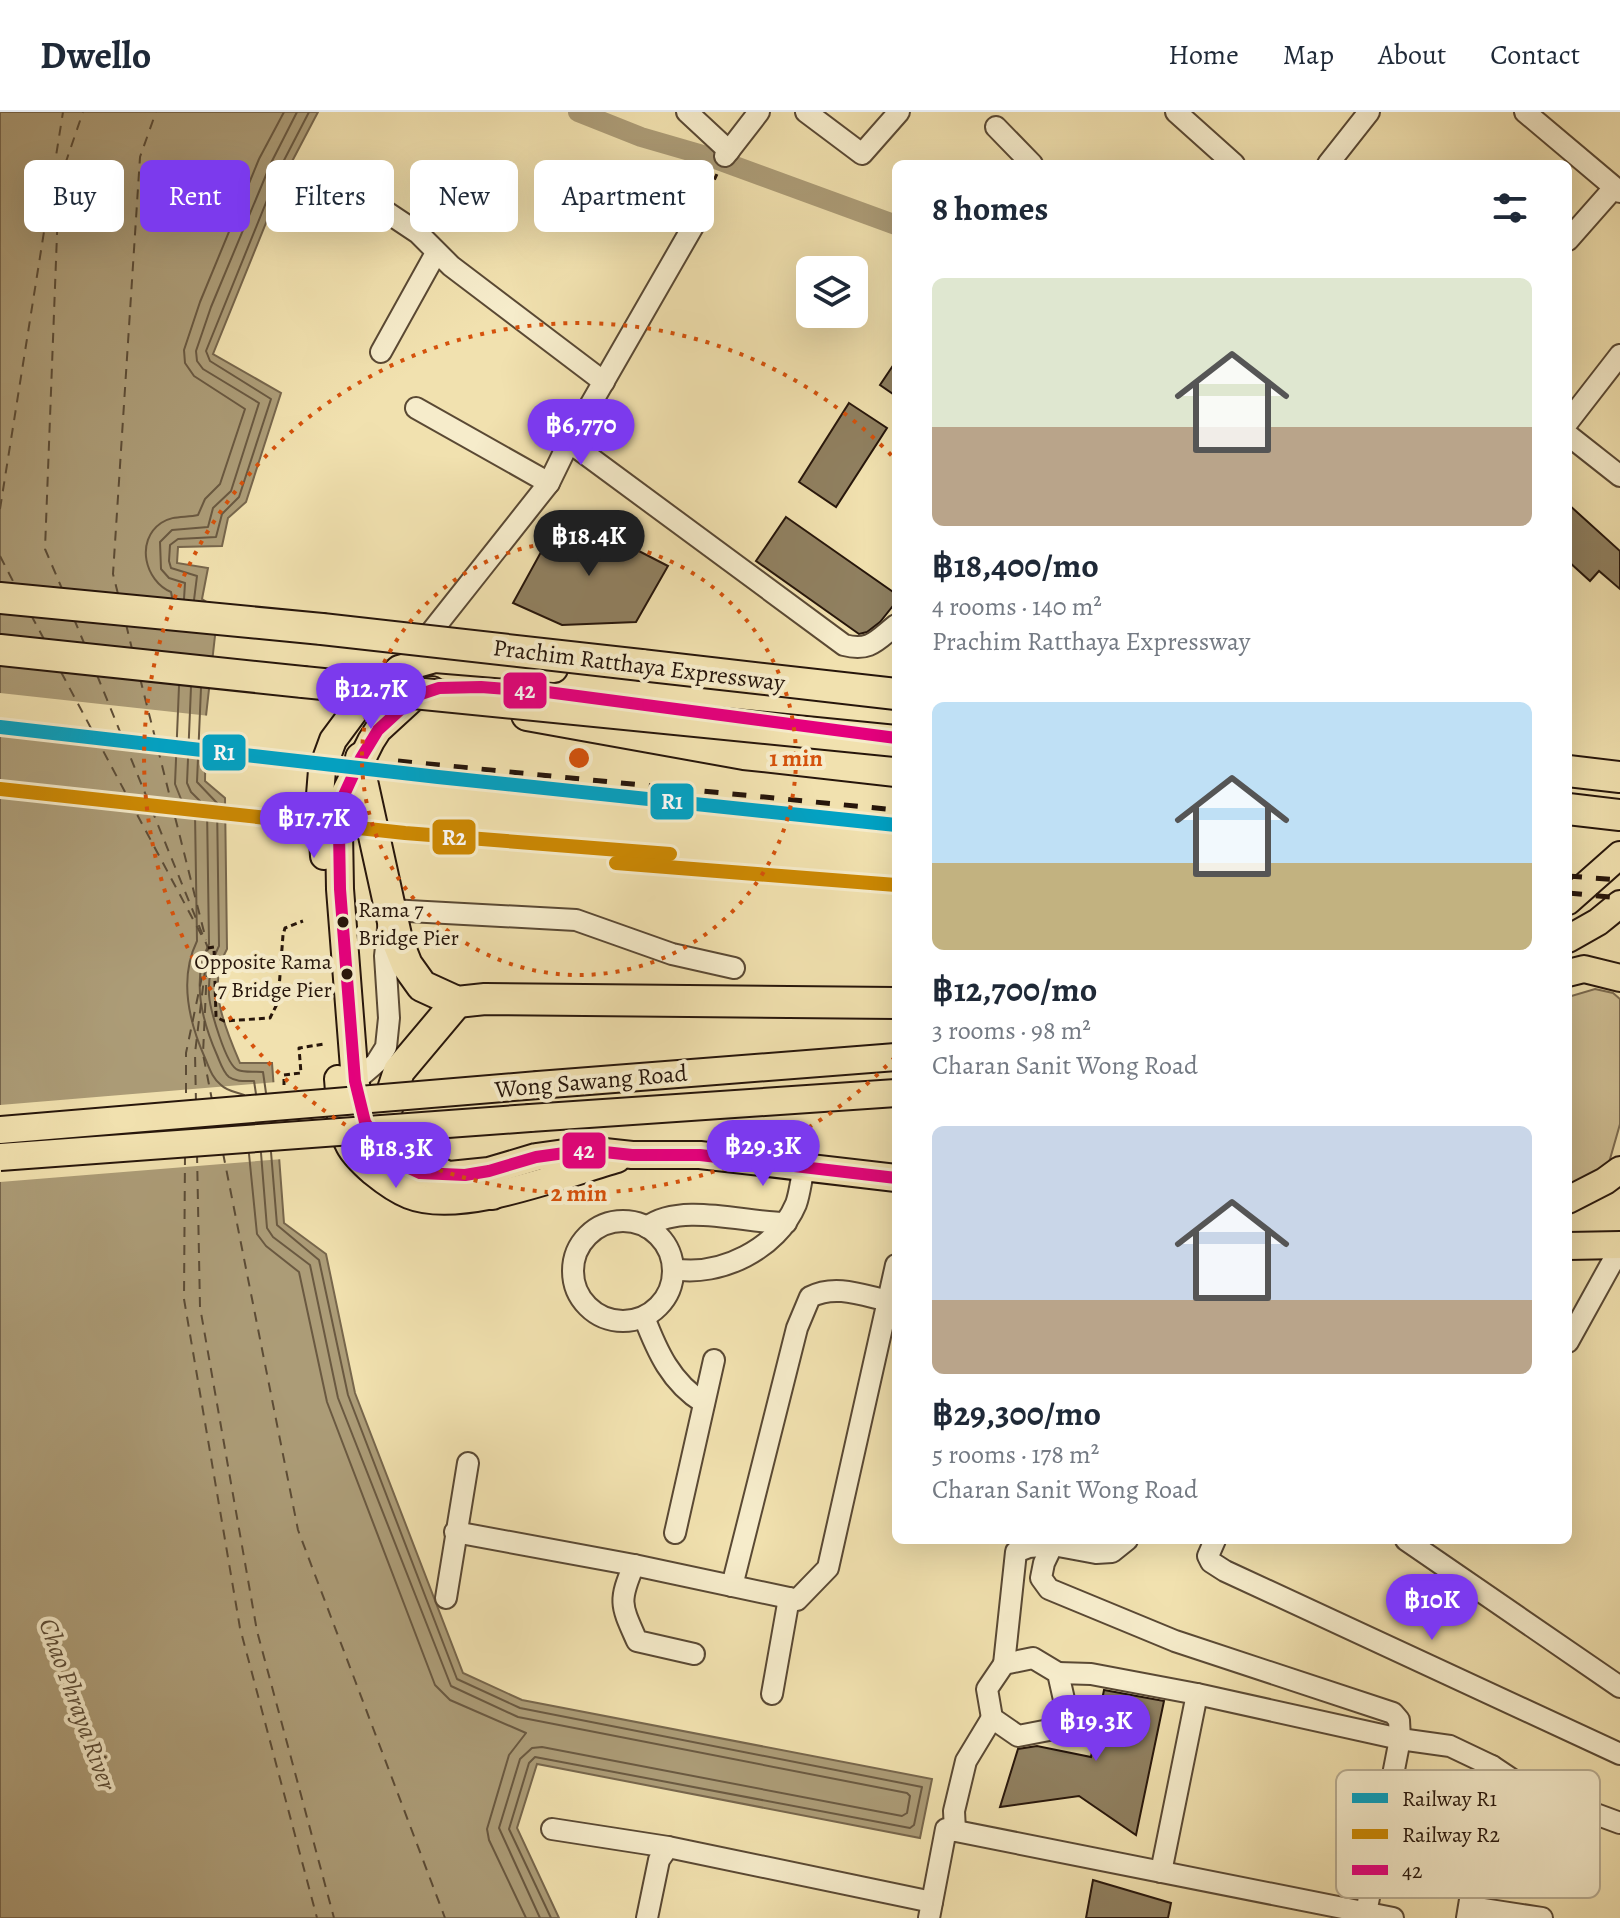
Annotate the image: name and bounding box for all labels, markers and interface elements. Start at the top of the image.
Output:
text: Dwello [40,29,151,81]
text: Home [1168,36,1239,74]
text: Map [1283,36,1334,74]
text: About [1378,36,1446,74]
text: Contact [1490,36,1580,74]
chip: Buy [24,160,124,232]
chip: Rent [140,160,250,232]
chip: Filters [266,160,394,232]
chip: New [410,160,518,232]
chip: Apartment [534,160,714,232]
text: 8 homes [932,185,1048,232]
icon: filters [1488,186,1532,230]
map controls [796,256,868,328]
button: layers [796,256,868,328]
icon: home [1160,330,1304,474]
pin: ฿6,770 [516,399,646,467]
text: ฿6,770 [546,407,616,442]
pin: ฿18.4K [524,510,654,578]
text: ฿18.4K [552,518,626,553]
text: ฿18,400/mo [932,542,1099,589]
text: 4 rooms · 140 m² [932,589,1102,624]
text: Prachim Ratthaya Expressway [932,624,1250,659]
street label: Prachim Ratthaya Expressway [491,631,787,699]
pin: ฿12.7K [306,663,436,731]
text: ฿12.7K [334,671,408,706]
line badge: 42 [502,671,548,710]
text: 42 [515,676,536,706]
line badge: R1 [201,733,247,772]
text: R1 [213,738,235,768]
text: 1 min [769,742,823,774]
centre of rings [565,744,593,772]
icon: home [1160,754,1304,898]
line badge: R1 [649,782,695,821]
text: R1 [661,787,683,817]
pin: ฿17.7K [249,792,379,860]
text: ฿17.7K [278,800,350,835]
line badge: R2 [431,818,477,856]
text: R2 [442,823,467,853]
place label: Rama 7 Bridge Pier [358,895,459,953]
marker: Rama 7 Bridge Pier [335,914,351,930]
place label: Opposite Rama 7 Bridge Pier [194,947,333,1005]
marker: Opposite Rama 7 Bridge Pier [339,966,355,982]
text: ฿12,700/mo [932,966,1097,1013]
text: 3 rooms · 98 m² [932,1013,1091,1048]
text: Charan Sanit Wong Road [932,1048,1198,1083]
street label: Wong Sawang Road [492,1057,689,1105]
pin: ฿29.3K [698,1120,828,1188]
pin: ฿18.3K [331,1122,461,1190]
text: ฿29.3K [725,1128,801,1163]
text: ฿18.3K [359,1130,433,1165]
line badge: 42 [561,1131,607,1170]
text: 42 [574,1136,595,1166]
text: 2 min [551,1177,608,1209]
icon: home [1160,1178,1304,1322]
text: ฿29,300/mo [932,1390,1101,1437]
text: 5 rooms · 178 m² [932,1437,1099,1472]
text: Charan Sanit Wong Road [932,1472,1198,1507]
pin: ฿10K [1385,1574,1479,1642]
text: ฿10K [1404,1582,1460,1617]
water label: Chao Phraya River [30,1613,125,1796]
pin: ฿19.3K [1031,1695,1161,1763]
text: ฿19.3K [1059,1703,1133,1738]
legend [1336,1770,1600,1898]
text: Railway R1 [1402,1784,1497,1814]
text: Railway R2 [1402,1820,1500,1850]
text: 42 [1402,1856,1422,1886]

